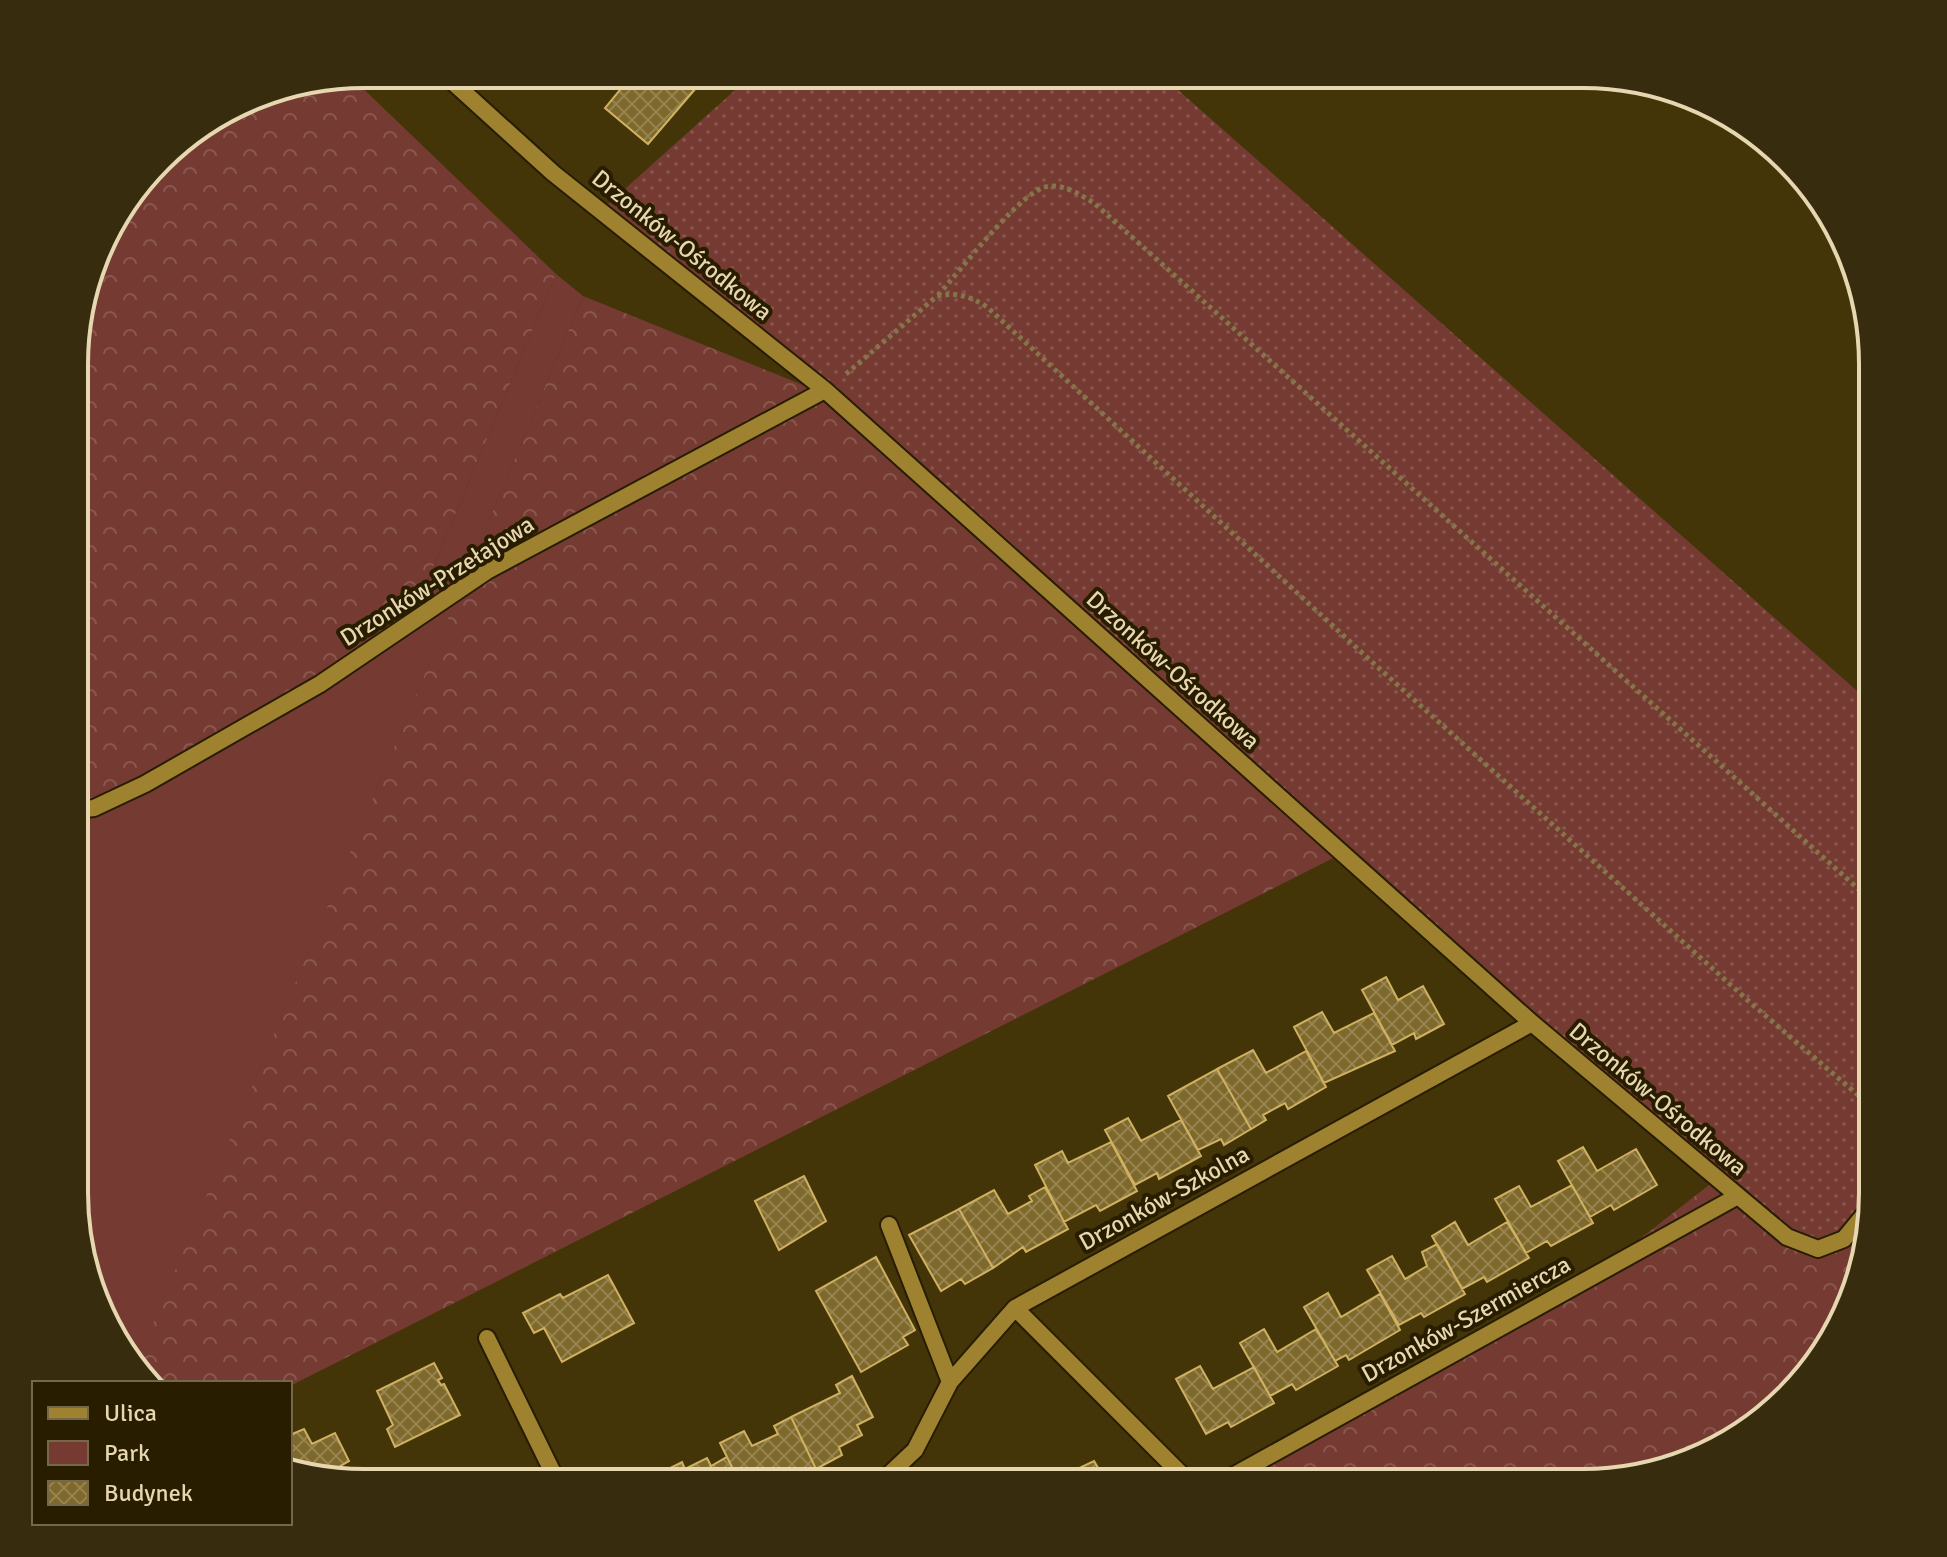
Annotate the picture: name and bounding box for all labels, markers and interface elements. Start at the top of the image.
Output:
street label: Drzonków-Ośrodkowa [586,163,778,327]
street label: Drzonków-Przełajowa [334,509,540,653]
street label: Drzonków-Ośrodkowa [1080,584,1266,756]
street label: Drzonków-Ośrodkowa [1563,1016,1753,1182]
street label: Drzonków-Szkolna [1074,1139,1254,1257]
street label: Drzonków-Szermiercza [1356,1249,1576,1389]
legend [32,1381,292,1525]
text: Ulica [104,1398,157,1428]
text: Park [104,1438,150,1468]
text: Budynek [104,1478,193,1508]

